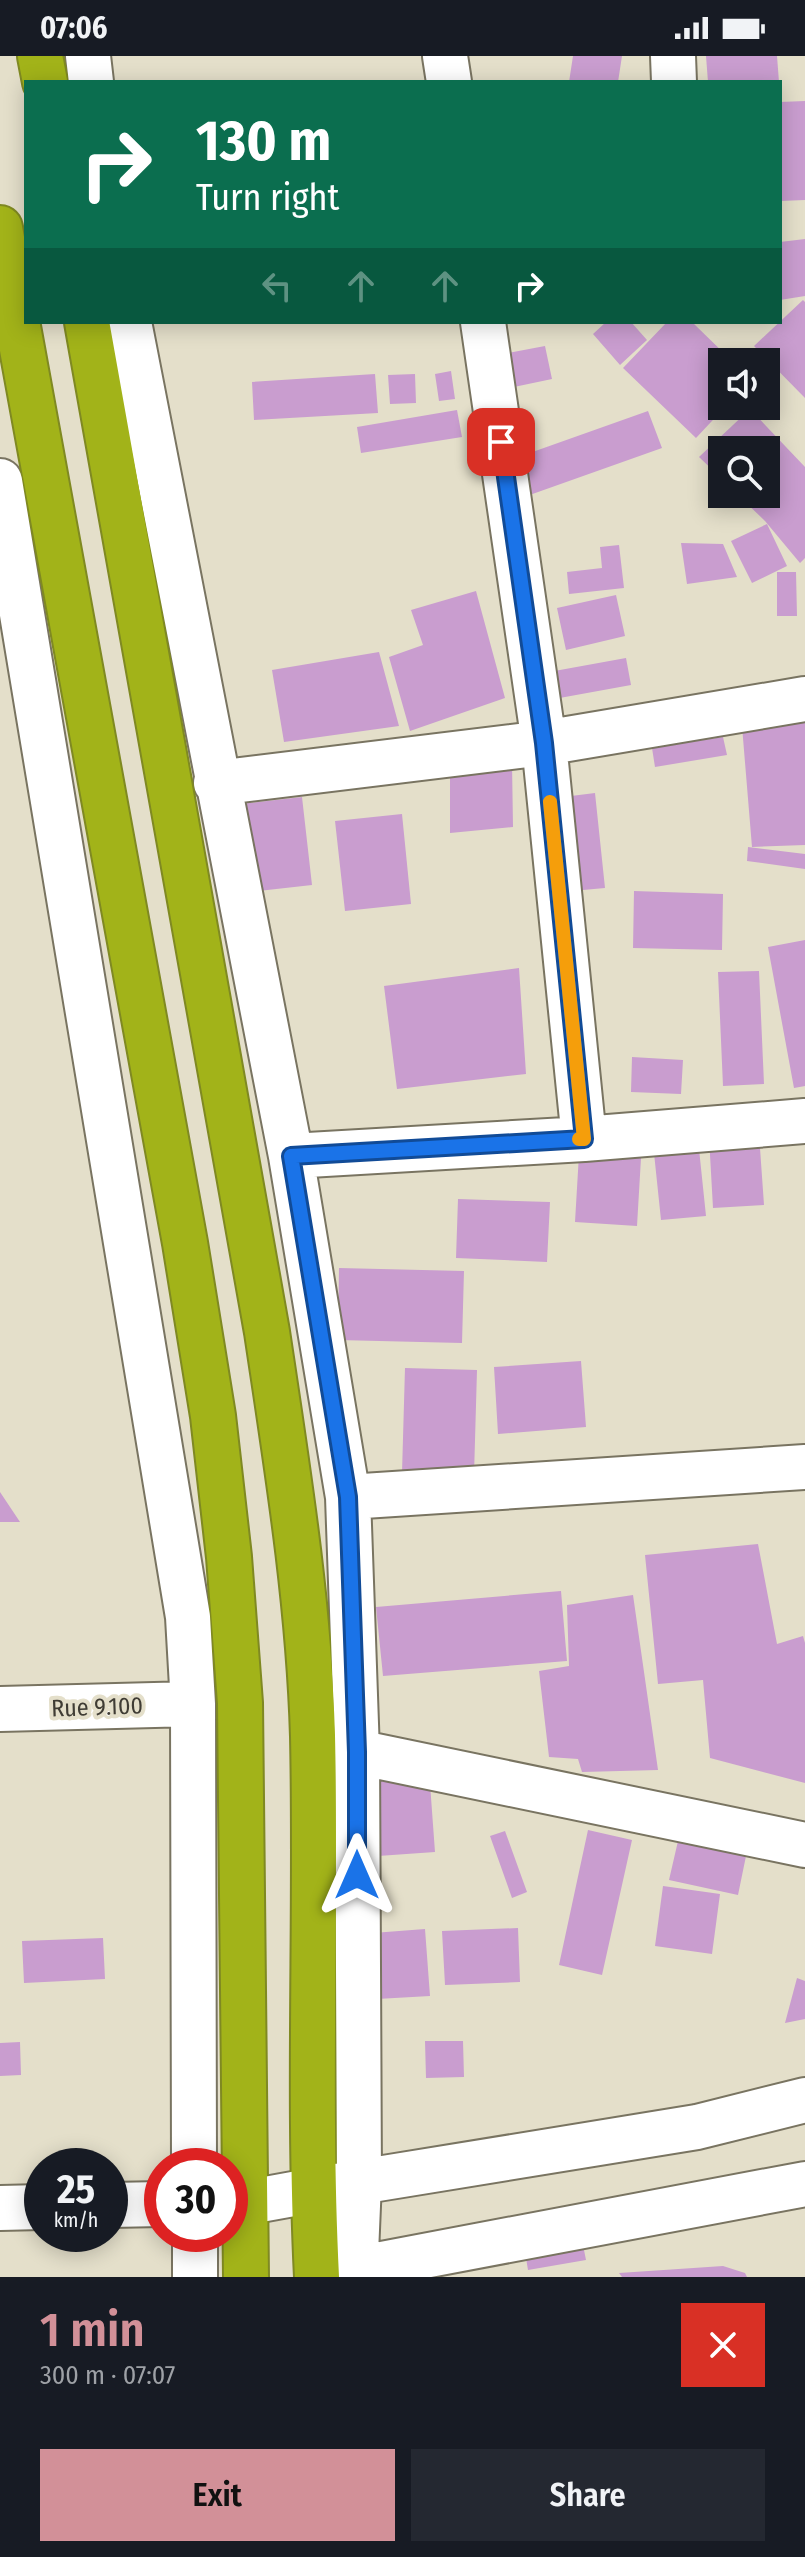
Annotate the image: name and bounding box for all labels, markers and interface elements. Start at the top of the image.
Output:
text: 07:06 [40,10,108,46]
text: 130 m [196,108,331,175]
icon: right [64,112,168,216]
text: Turn right [196,176,339,220]
icon: left [255,264,299,308]
icon: ahead [339,264,383,308]
icon: ahead [423,264,467,308]
icon: right [507,264,551,308]
map controls [708,348,780,508]
button: sound [708,348,780,420]
pin [467,408,535,476]
icon: arrive [479,420,523,464]
button: search [708,436,780,508]
street label: Rue 9.100 [51,1691,143,1723]
position arrow [315,1833,399,1917]
speed limit sign: 30 [144,2148,248,2252]
text: 25 [57,2166,95,2214]
text: km/h [54,2208,98,2232]
text: 1 min [40,2301,145,2359]
button: close [681,2303,765,2387]
text: 300 m · 07:07 [40,2360,175,2391]
button: Exit [40,2449,395,2541]
button: Share [411,2449,765,2541]

